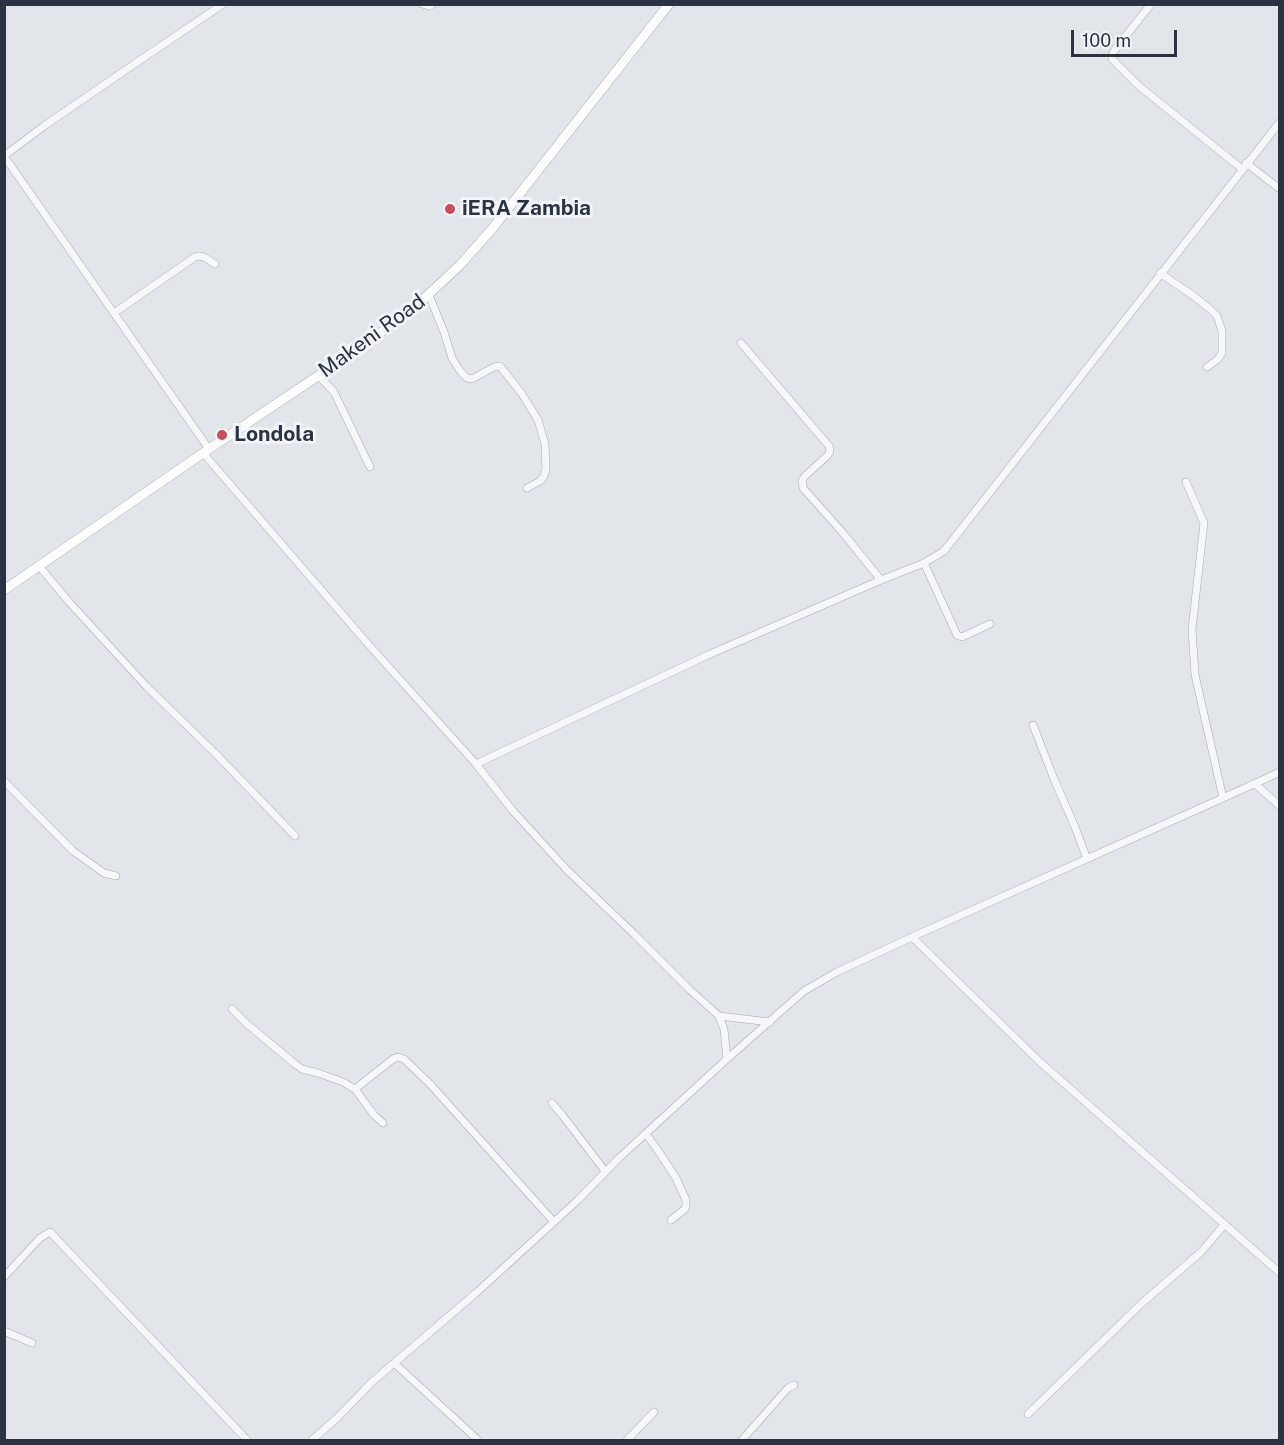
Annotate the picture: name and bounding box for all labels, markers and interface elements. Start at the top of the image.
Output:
scale bar [1074,18,1180,56]
text: 100 m [1082,30,1131,51]
place label: iERA Zambia [462,196,591,222]
marker: iERA Zambia [443,202,457,216]
street label: Makeni Road [314,289,430,383]
place label: Londola [234,422,314,448]
marker: Londola [215,428,229,442]

